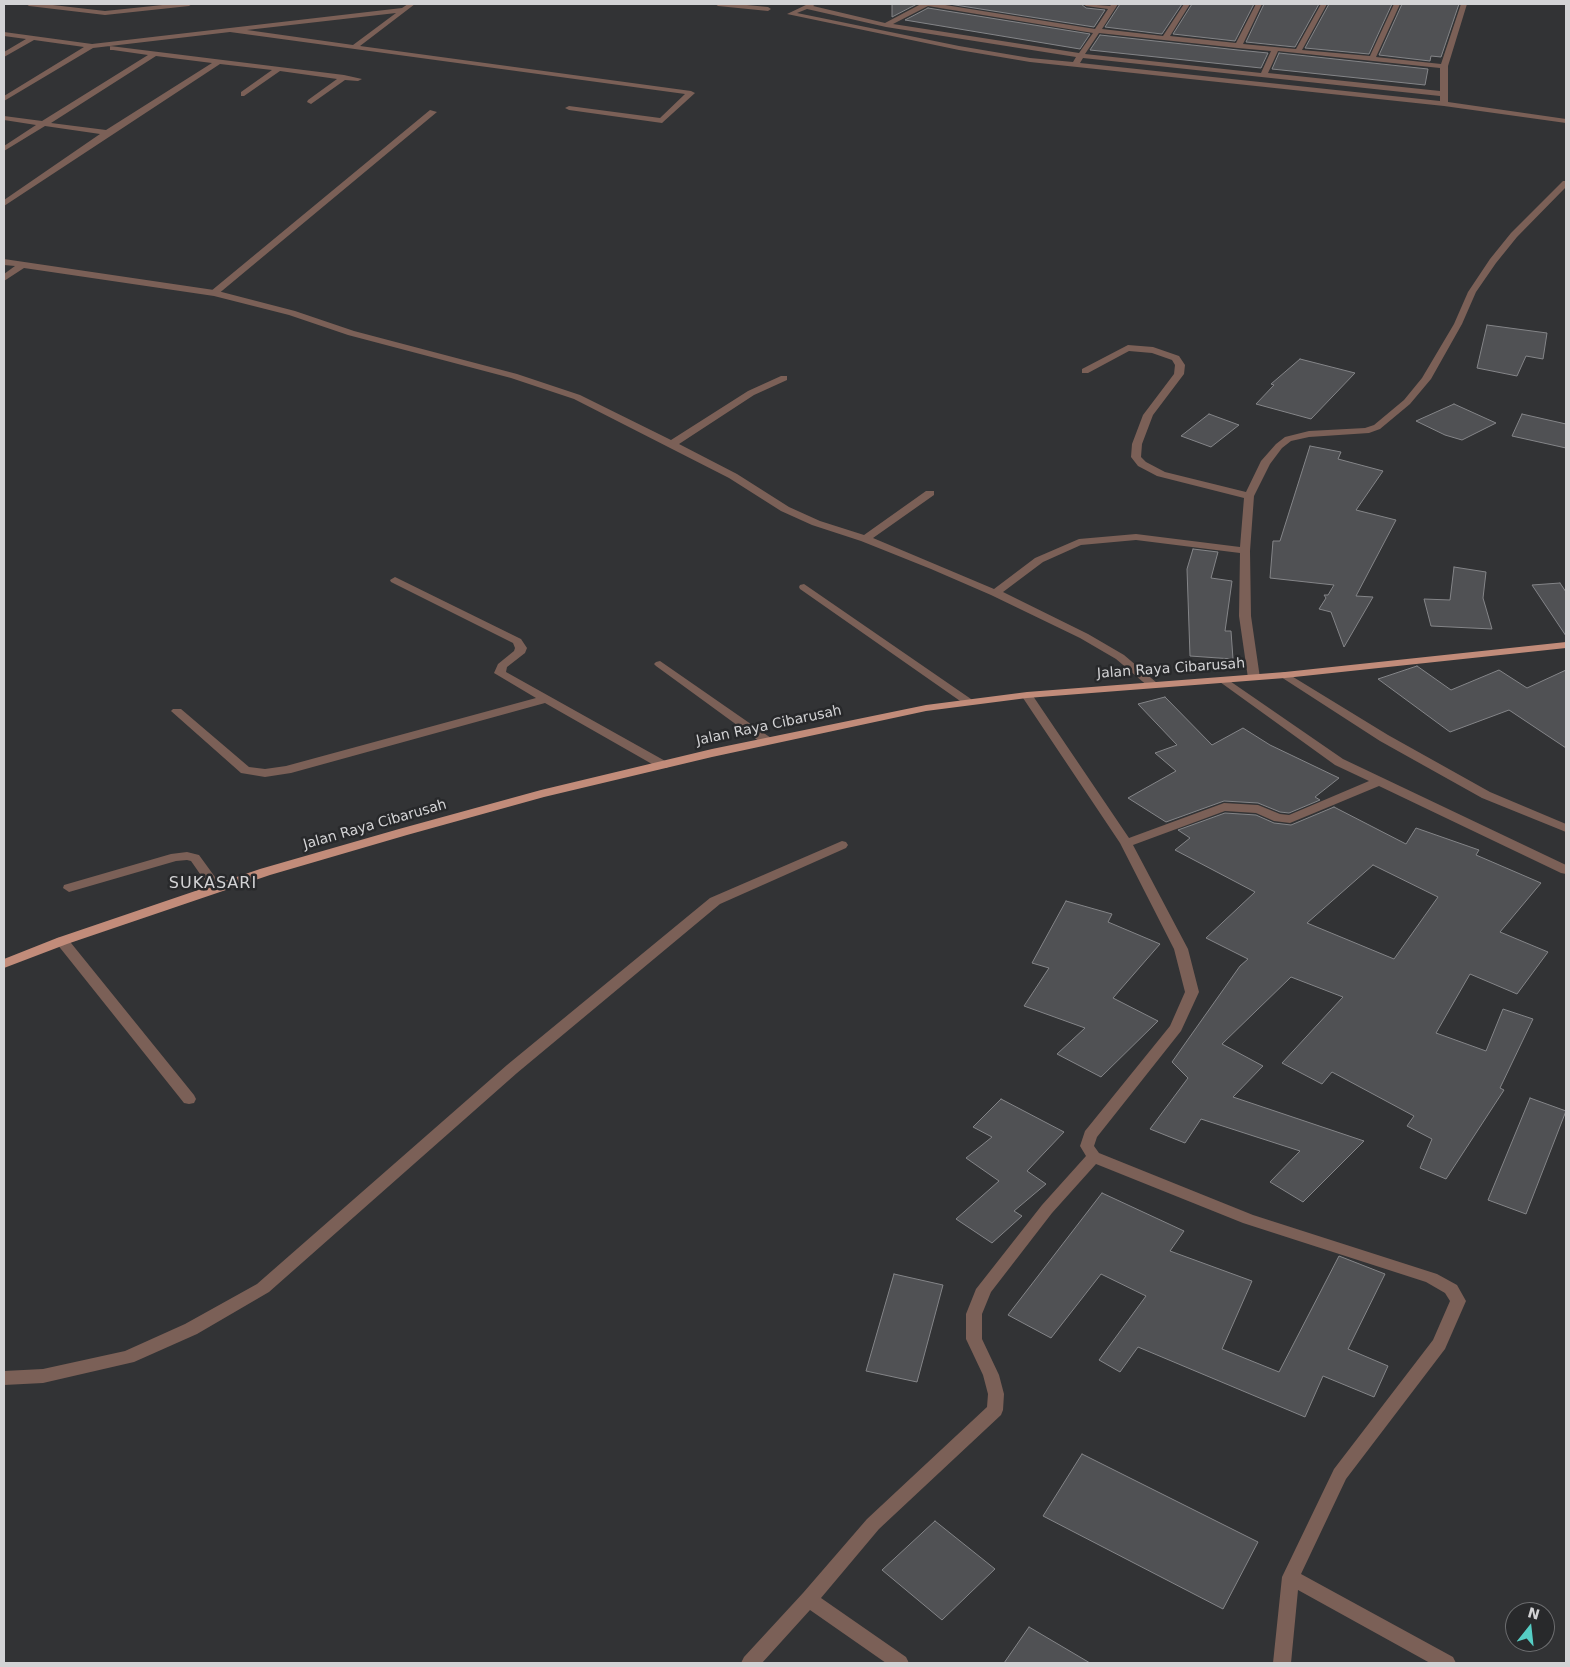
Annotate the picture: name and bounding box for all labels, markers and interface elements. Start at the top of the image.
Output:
street label: Jalan Raya Cibarusah [1096,655,1246,683]
street label: Jalan Raya Cibarusah [695,702,843,750]
street label: Jalan Raya Cibarusah [301,796,449,854]
district label: SUKASARI [168,874,258,894]
north arrow [1505,1602,1555,1652]
text: N [1526,1604,1542,1623]

